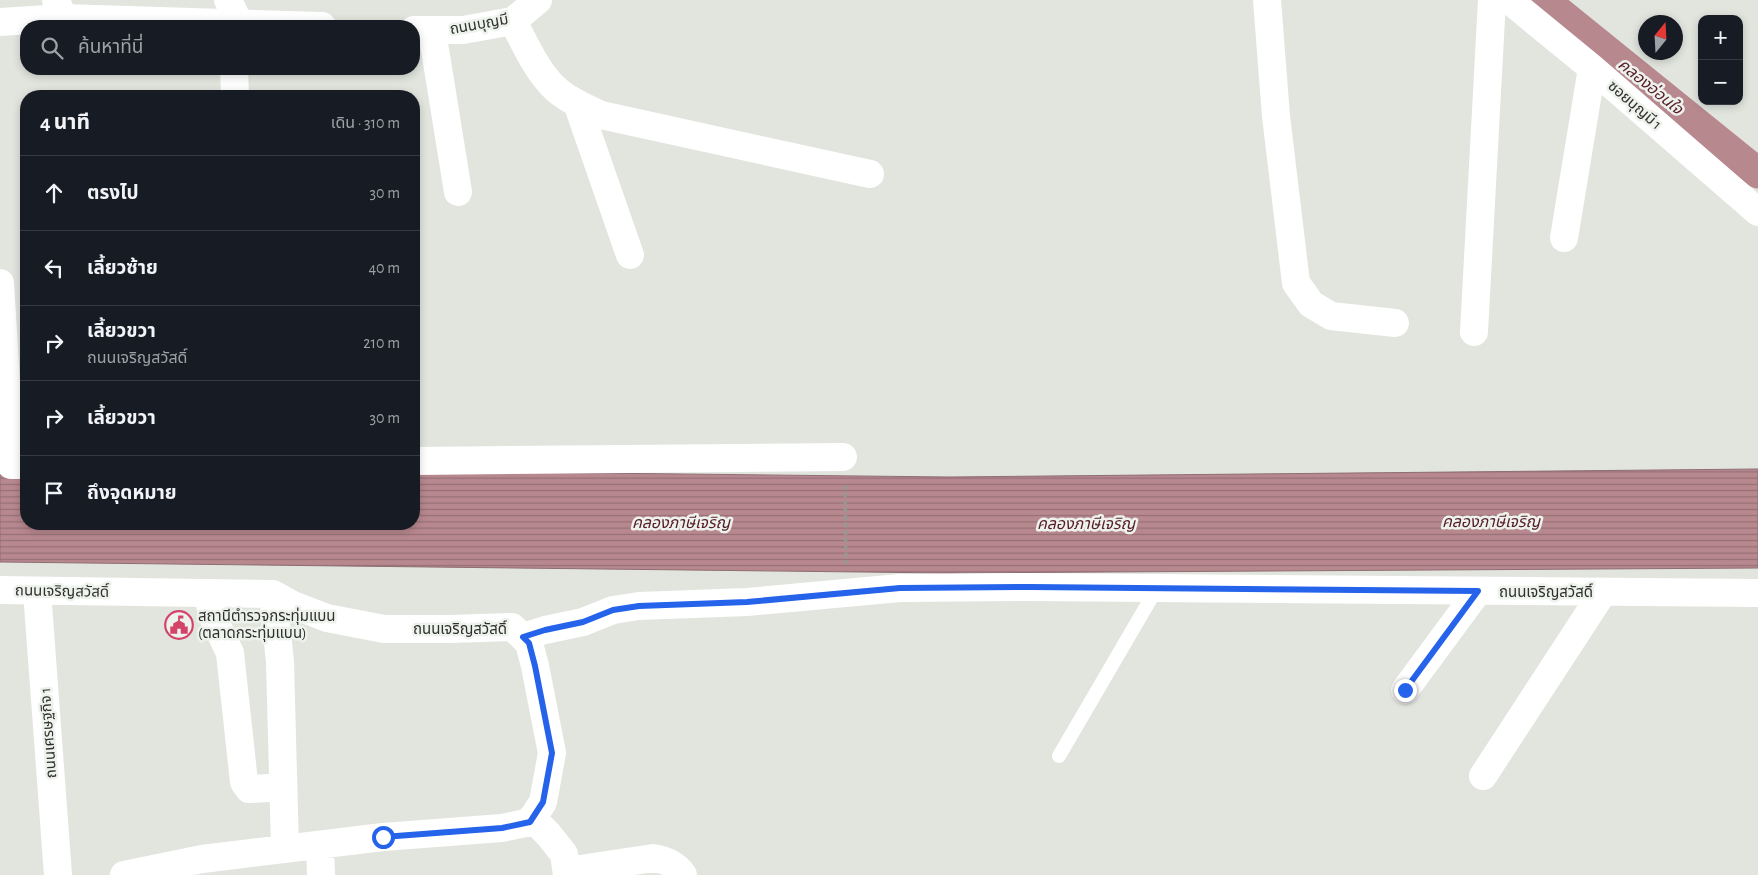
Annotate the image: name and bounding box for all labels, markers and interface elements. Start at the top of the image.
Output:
street label: ถนนบุญมี [448,11,510,38]
north arrow [1638,15,1683,60]
map controls [1698,15,1743,105]
button: + [1698,15,1743,60]
search box [20,20,420,75]
icon: search [38,34,66,62]
text: ค้นหาที่นี่ [78,38,143,57]
water label: คลองอ่อนใจ [1615,55,1687,118]
button: − [1698,60,1743,105]
street label: ซอยบุญมี 1 [1604,78,1665,133]
text: 4 นาที [40,112,90,133]
text: เดิน · 310 m [331,115,400,131]
icon: ahead [40,179,68,207]
text: ตรงไป [87,184,139,203]
text: 30 m [370,185,400,201]
icon: left [40,254,68,282]
text: เลี้ยวซ้าย [87,259,158,278]
text: 40 m [368,260,400,276]
text: เลี้ยวขวา [87,322,156,341]
icon: right [40,329,68,357]
text: 210 m [363,335,400,351]
text: ถนนเจริญสวัสดิ์ [87,350,187,366]
icon: right [40,404,68,432]
text: เลี้ยวขวา [87,409,156,428]
text: 30 m [370,410,400,426]
icon: arrive [40,479,68,507]
text: ถึงจุดหมาย [87,484,177,503]
water label: คลองภาษีเจริญ [1442,514,1542,530]
water label: คลองภาษีเจริญ [632,515,732,531]
water label: คลองภาษีเจริญ [1037,516,1137,532]
street label: ถนนเจริญสวัสดิ์ [15,581,109,600]
street label: ถนนเจริญสวัสดิ์ [1499,583,1593,600]
place label: สถานีตำรวจกระทุ่มแบน (ตลาดกระทุ่มแบน) [198,607,336,642]
public building icon: สถานีตำรวจกระทุ่มแบน (ตลาดกระทุ่มแบน) [164,610,194,640]
street label: ถนนเจริญสวัสดิ์ [413,620,507,637]
route end [1394,679,1417,702]
street label: ถนนเศรษฐกิจ 1 [38,687,59,779]
route start [372,826,395,849]

